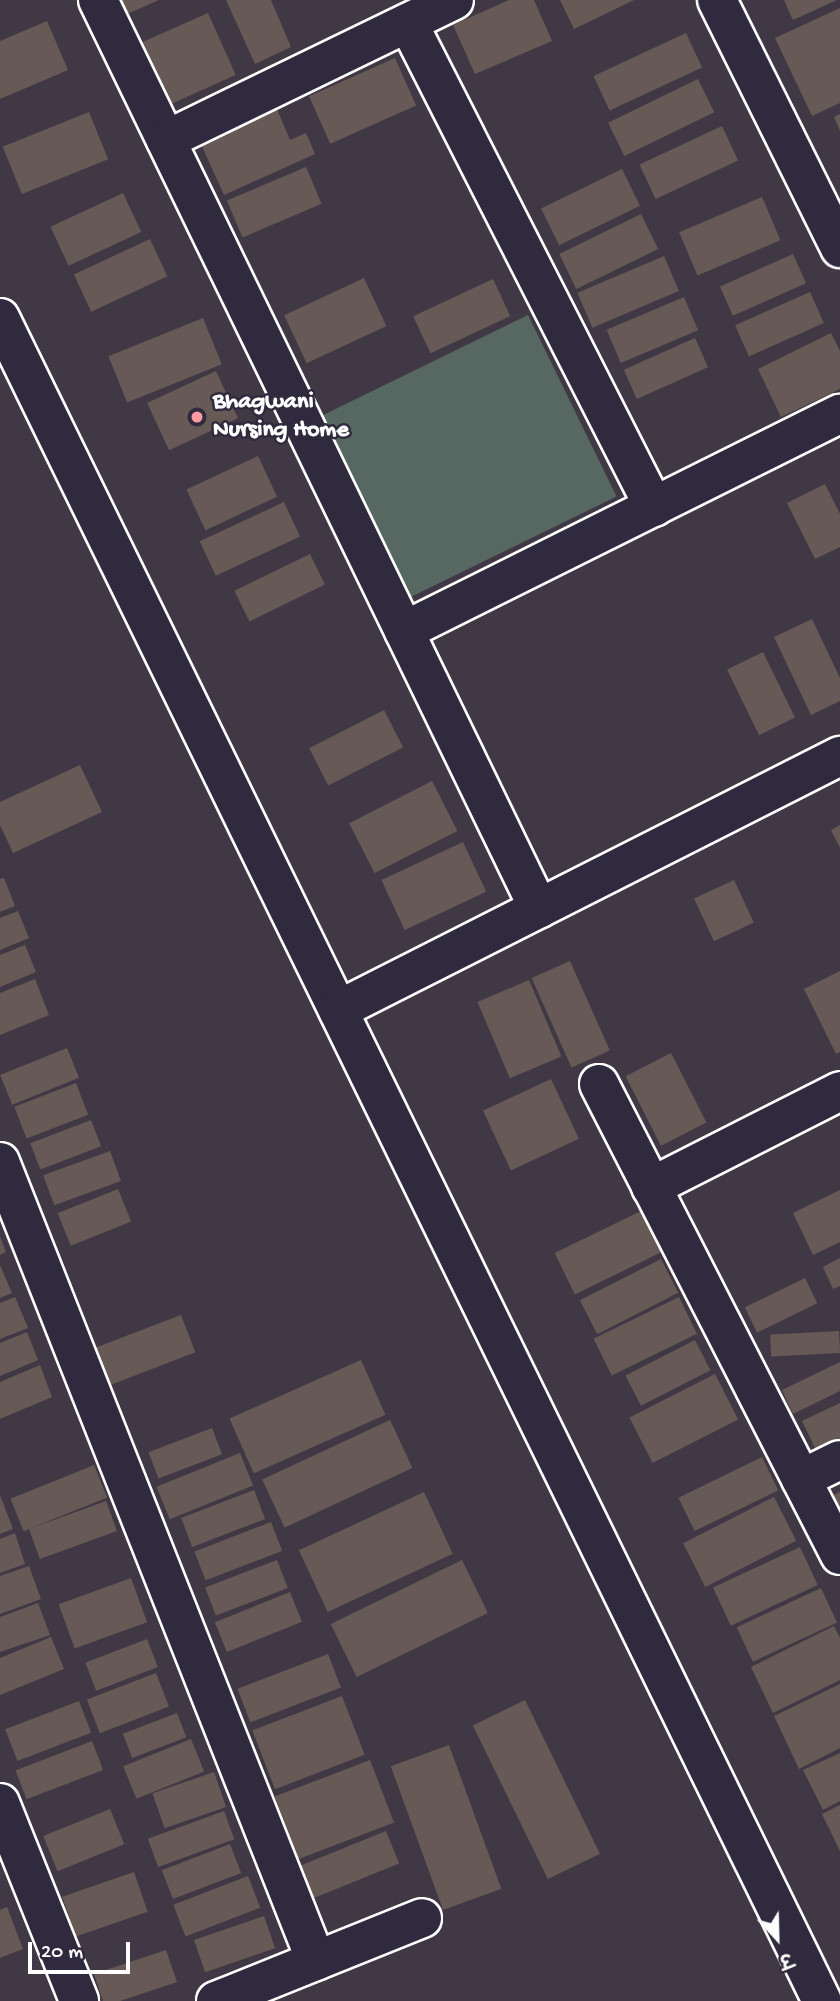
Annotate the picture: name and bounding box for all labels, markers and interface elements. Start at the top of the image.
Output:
place label: Bhagwani Nursing Home [213,389,349,445]
marker: Bhagwani Nursing Home [187,407,207,427]
north arrow [742,1903,812,1973]
scale bar [32,1927,133,1971]
text: 20 m [41,1941,83,1966]
text: उ [775,1945,795,1971]

